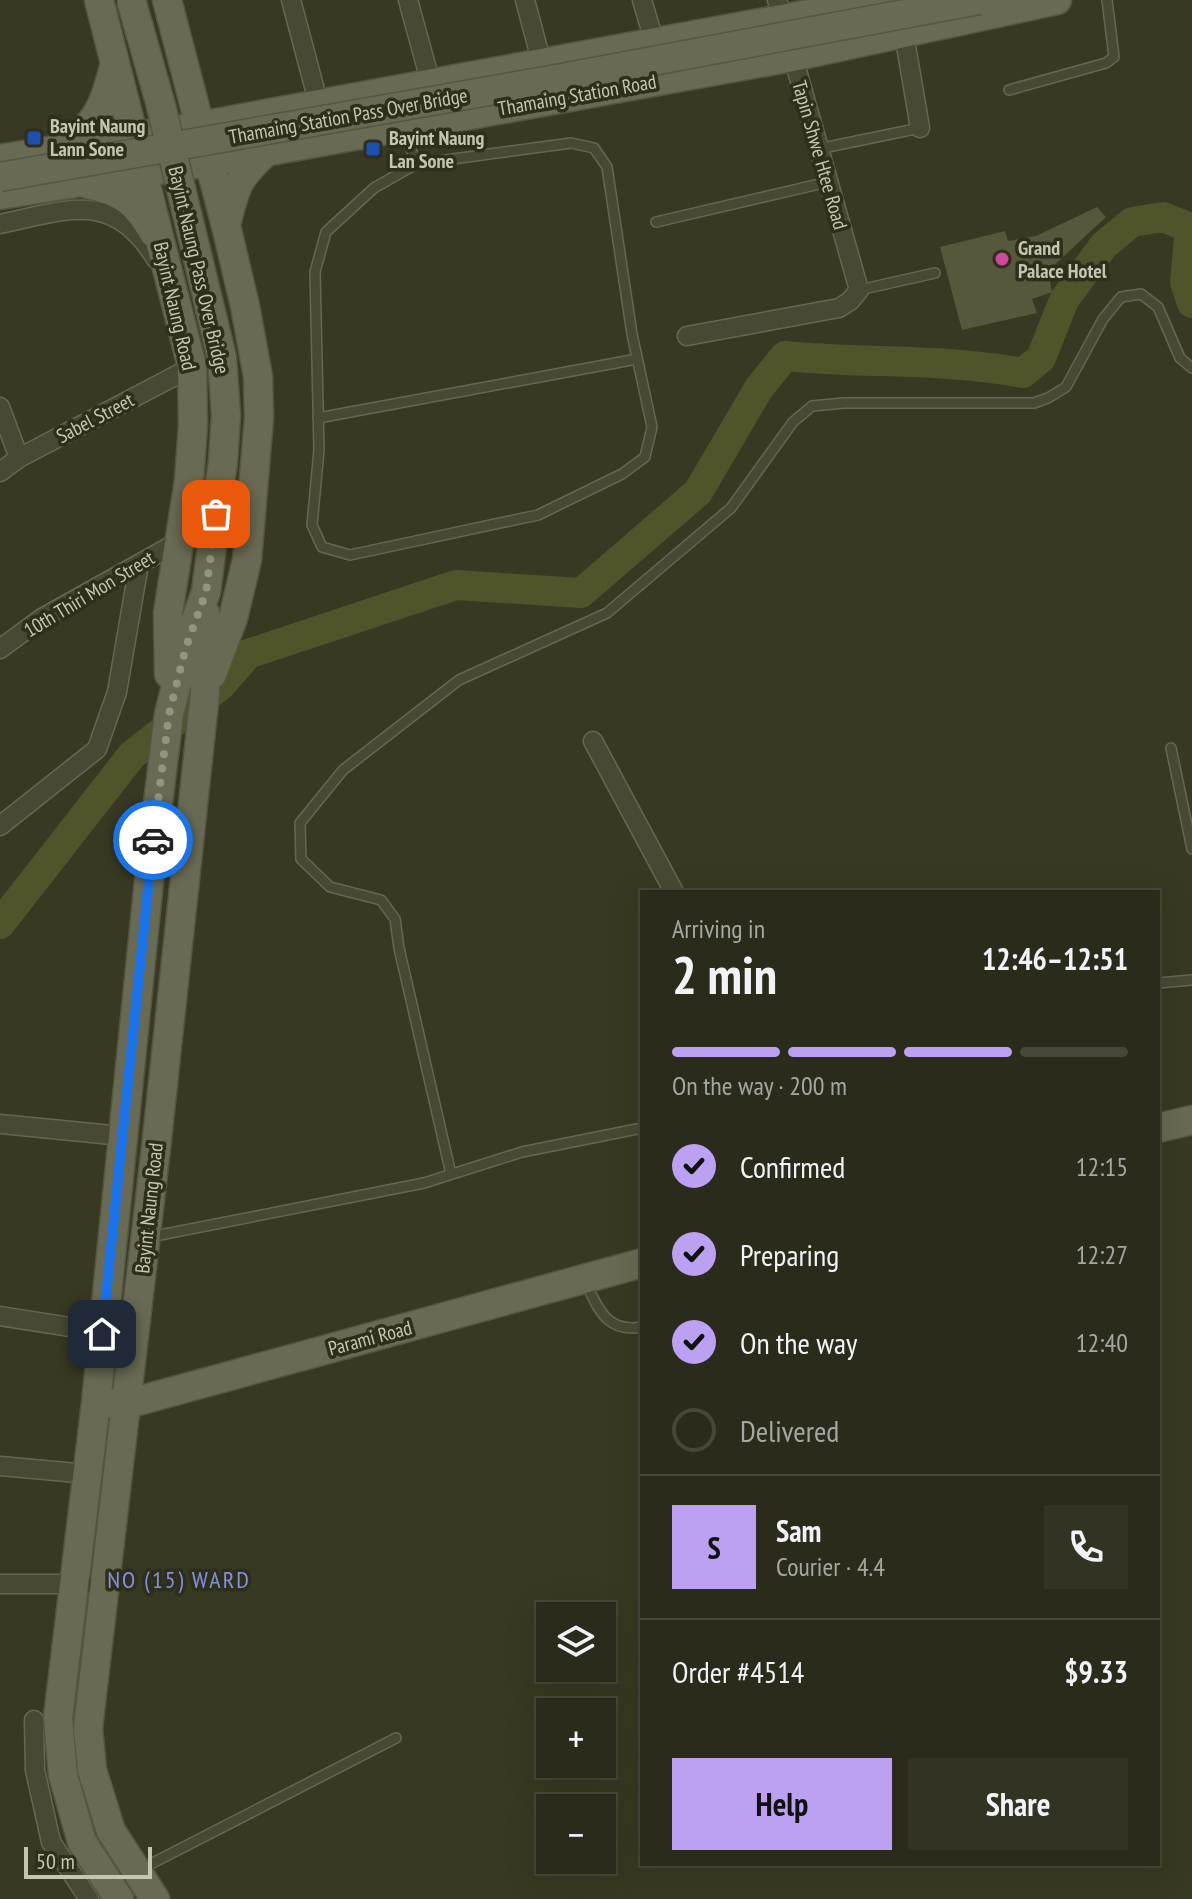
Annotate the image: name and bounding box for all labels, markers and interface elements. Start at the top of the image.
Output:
street label: Thamaing Station Road [496,68,658,122]
street label: Tapin Shwe Htee Road [786,78,854,232]
street label: Thamaing Station Pass Over Bridge [227,82,469,150]
place label: Bayint Naung Lann Sone [50,113,145,162]
place label: Bayint Naung Lan Sone [389,125,484,174]
marker: Bayint Naung Lann Sone [25,129,43,147]
marker: Bayint Naung Lan Sone [364,140,382,158]
street label: Bayint Naung Pass Over Bridge [162,164,236,376]
place label: Grand Palace Hotel [1018,235,1107,284]
street label: Bayint Naung Road [148,239,202,373]
marker: Grand Palace Hotel [993,250,1011,268]
street label: Sabel Street [52,387,139,449]
pin [182,480,250,548]
icon: bag [194,492,238,536]
street label: 10th Thiri Mon Street [19,544,160,643]
courier [113,800,193,880]
icon: car [131,818,175,862]
text: Arriving in [672,912,765,945]
text: 12:46–12:51 [982,939,1128,978]
text: 2 min [672,941,777,1008]
text: On the way · 200 m [672,1069,847,1102]
street label: Bayint Naung Road [129,1141,169,1275]
icon: check [672,1144,716,1188]
text: Confirmed [740,1147,845,1186]
text: 12:15 [1076,1150,1128,1183]
icon: check [672,1232,716,1276]
text: Preparing [740,1235,839,1274]
text: 12:27 [1076,1238,1128,1271]
pin [68,1300,136,1368]
icon: home [80,1312,124,1356]
street label: Parami Road [325,1314,415,1362]
icon: check [672,1320,716,1364]
text: On the way [740,1323,857,1362]
text: 12:40 [1076,1326,1128,1359]
text: Delivered [740,1411,839,1450]
button: phone [1044,1505,1128,1589]
text: Sam [776,1511,821,1550]
text: S [707,1528,721,1567]
text: Courier · 4.4 [776,1550,885,1583]
district label: NO (15) WARD [107,1564,251,1595]
map controls [536,1602,616,1874]
button: layers [536,1602,616,1682]
text: Order #4514 [672,1652,804,1691]
text: $9.33 [1064,1652,1128,1691]
button: + [536,1698,616,1778]
button: Help [672,1758,892,1850]
button: Share [908,1758,1128,1850]
button: − [536,1794,616,1874]
scale bar [24,1843,152,1879]
text: 50 m [36,1847,75,1875]

